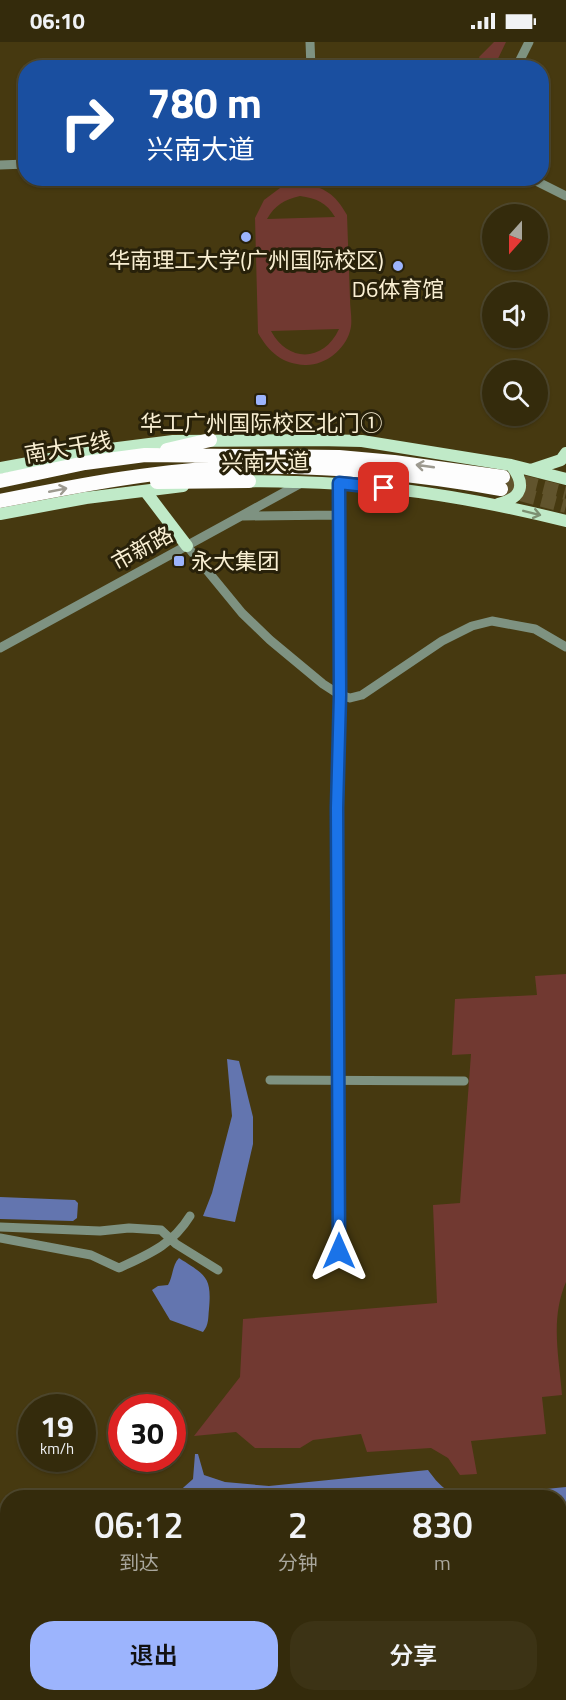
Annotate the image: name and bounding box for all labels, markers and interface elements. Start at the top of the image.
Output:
text: 06:10 [30,4,85,38]
text: 780 m [147,70,262,134]
icon: right [48,84,126,162]
text: 兴南大道 [147,128,255,169]
north arrow [482,204,548,270]
map controls [482,204,548,426]
marker: 华南理工大学(广州国际校区) [239,230,253,244]
place label: 华南理工大学(广州国际校区) [108,243,384,277]
marker: D6体育馆 [391,259,405,273]
place label: D6体育馆 [352,272,444,306]
button: sound [482,282,548,348]
button: search [482,360,548,426]
marker: 华工广州国际校区北门① [254,393,268,407]
place label: 华工广州国际校区北门① [140,406,382,440]
street label: 南大干线 [22,423,114,471]
street label: 兴南大道 [221,444,309,480]
one-way arrow [415,461,435,472]
pin [358,462,409,513]
icon: arrive [367,471,400,504]
one-way arrow [48,484,68,495]
one-way arrow [522,507,541,519]
street label: 市新路 [105,517,179,579]
place label: 永大集团 [191,544,279,578]
marker: 永大集团 [172,554,186,568]
position arrow [307,1219,371,1283]
speed limit sign: 30 [108,1394,186,1472]
text: 19 [40,1403,74,1449]
text: km/h [40,1437,74,1460]
text: 06:12 [94,1497,184,1552]
text: 2 [288,1497,308,1552]
text: 830 [412,1497,473,1552]
text: 到达 [119,1547,159,1578]
text: 分钟 [278,1547,318,1578]
text: m [434,1547,451,1578]
button: 退出 [30,1621,278,1690]
button: 分享 [290,1621,537,1690]

